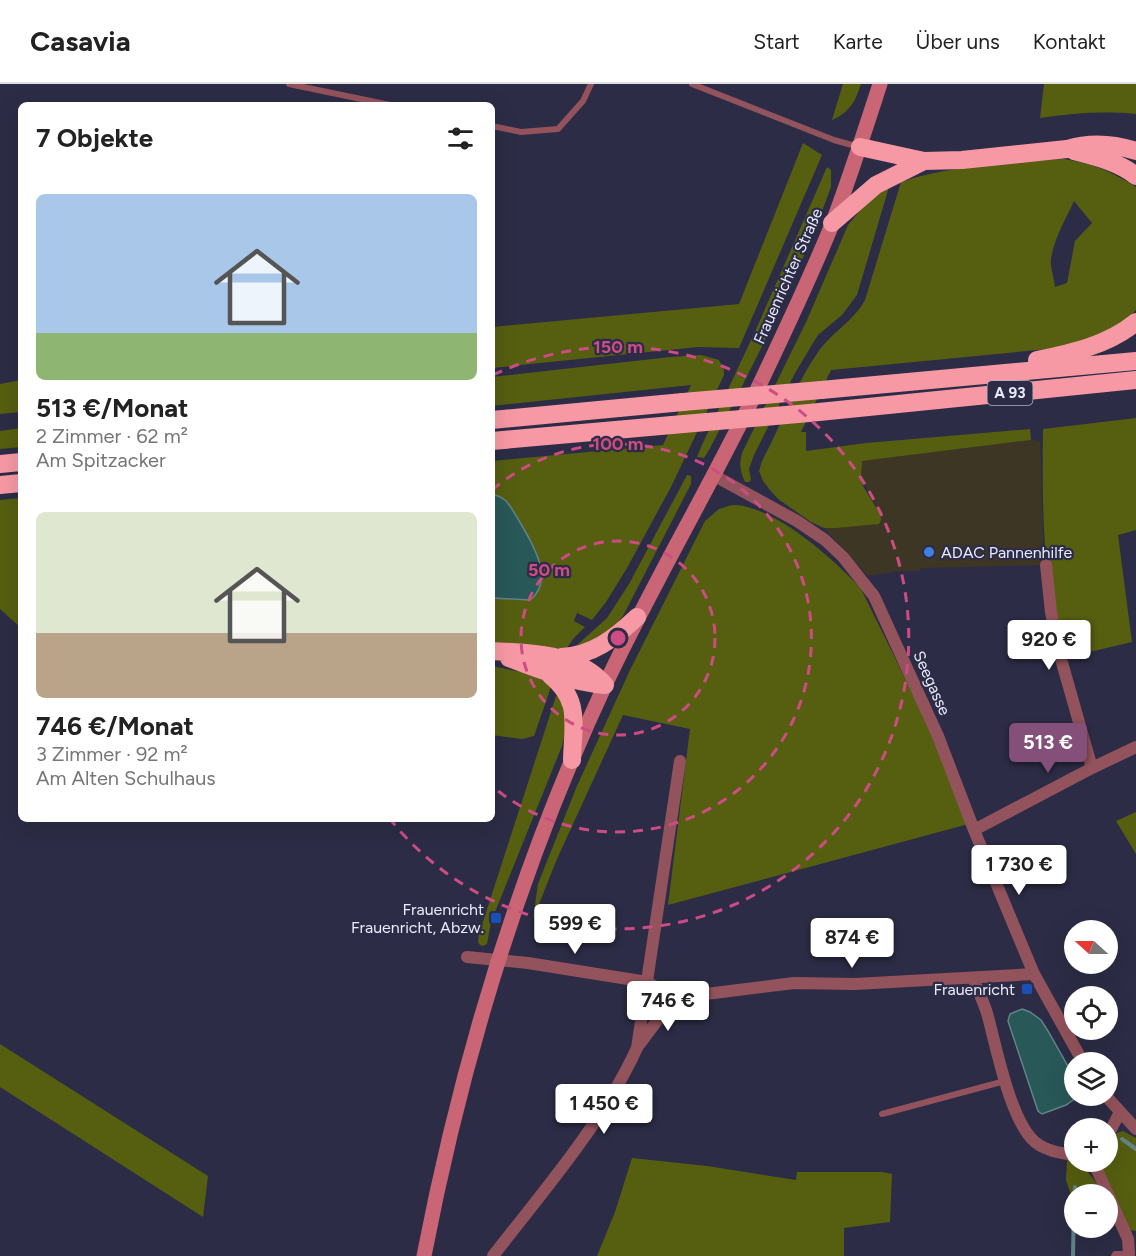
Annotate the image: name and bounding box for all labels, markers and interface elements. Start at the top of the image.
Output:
text: Casavia [30,24,131,58]
text: Start [753,29,800,54]
text: Karte [833,29,883,54]
text: Über uns [916,29,1000,54]
text: Kontakt [1033,29,1106,54]
text: 7 Objekte [36,122,153,154]
icon: filters [444,122,477,155]
street label: Frauenrichter Straße [749,205,827,347]
icon: home [203,233,311,341]
text: 150 m [593,336,643,358]
road number: A 93 [988,381,1032,405]
text: 513 €/Monat [36,392,189,424]
text: 2 Zimmer · 62 m² [36,424,188,448]
text: 100 m [593,433,643,455]
text: Am Spitzacker [36,448,166,472]
place label: ADAC Pannenhilfe [941,543,1073,562]
marker: ADAC Pannenhilfe [922,545,936,559]
icon: home [203,551,311,659]
text: 50 m [528,559,570,581]
pin: 920 € [1007,620,1091,671]
text: 920 € [1022,627,1076,651]
centre of rings [608,628,628,648]
street label: Seegasse [909,648,955,718]
text: 746 €/Monat [36,710,194,742]
pin: 513 € [1006,723,1090,774]
text: 513 € [1023,730,1073,754]
text: 3 Zimmer · 92 m² [36,742,188,766]
text: Am Alten Schulhaus [36,766,216,790]
pin: 1 730 € [964,845,1074,896]
text: 1 730 € [985,852,1053,876]
place label: Frauenricht Frauenricht, Abzw. [351,900,484,937]
pin: 599 € [533,904,617,955]
marker: Frauenricht Frauenricht, Abzw. [489,911,503,925]
text: 599 € [548,911,602,935]
pin: 874 € [810,918,894,969]
north arrow [1064,920,1118,974]
map controls [1064,920,1118,1238]
text: 874 € [825,925,879,949]
place label: Frauenricht [934,980,1015,999]
pin: 746 € [626,981,710,1032]
marker: Frauenricht [1020,982,1034,996]
button: locate [1064,986,1118,1040]
text: 746 € [641,988,695,1012]
button: layers [1064,1052,1118,1106]
pin: 1 450 € [549,1084,659,1135]
text: 1 450 € [569,1091,639,1115]
button: + [1064,1118,1118,1172]
button: − [1064,1184,1118,1238]

